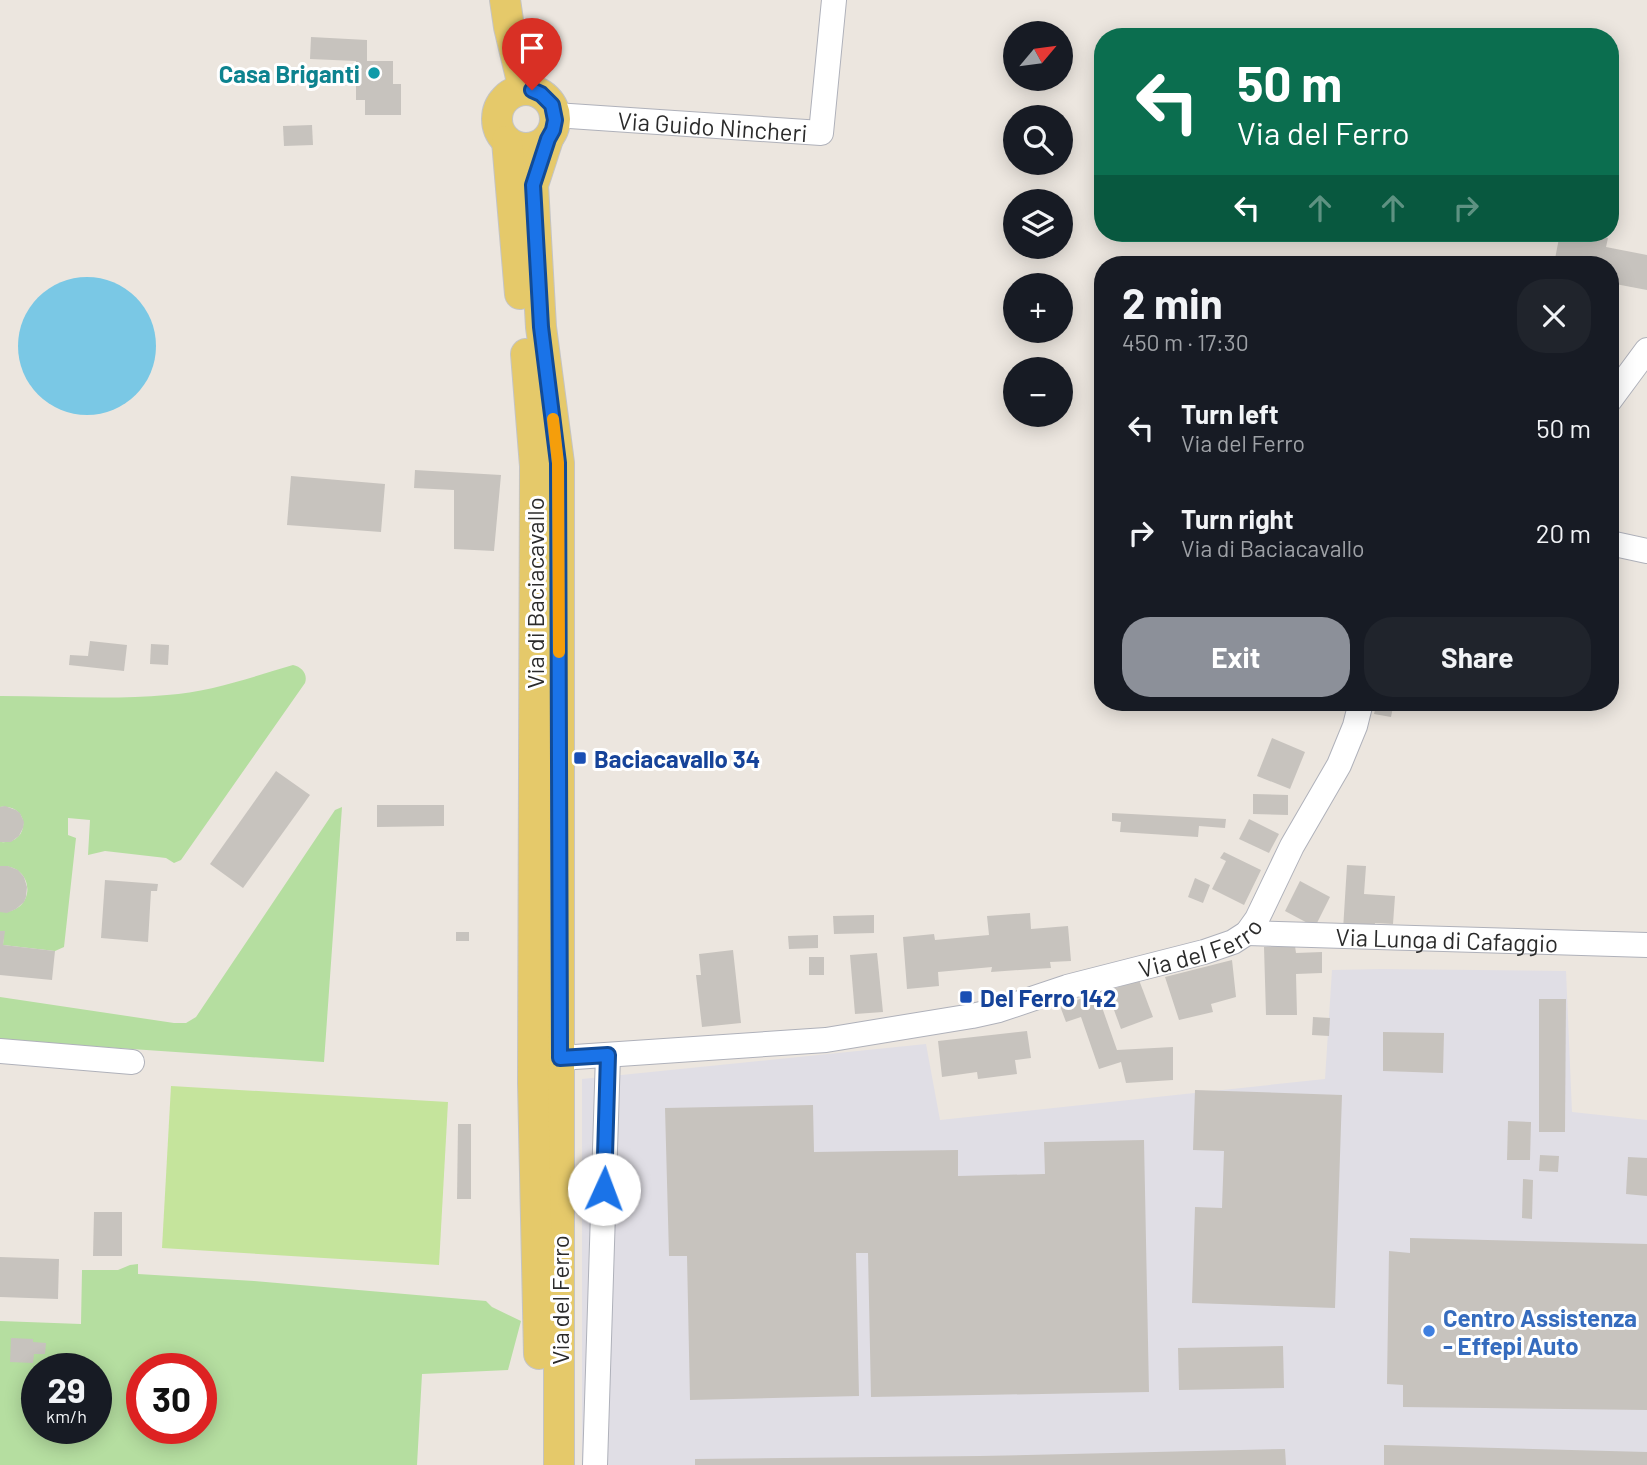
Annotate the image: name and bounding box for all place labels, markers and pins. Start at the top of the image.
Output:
pin [502,18,562,90]
place label: Casa Briganti [219,59,360,88]
marker: Casa Briganti [366,65,382,81]
place label: Baciacavallo 34 [594,744,760,773]
marker: Baciacavallo 34 [572,750,588,766]
place label: Del Ferro 142 [980,983,1116,1012]
marker: Del Ferro 142 [958,989,974,1005]
place label: Centro Assistenza - Effepi Auto [1443,1303,1637,1360]
marker: Centro Assistenza - Effepi Auto [1421,1323,1437,1339]

